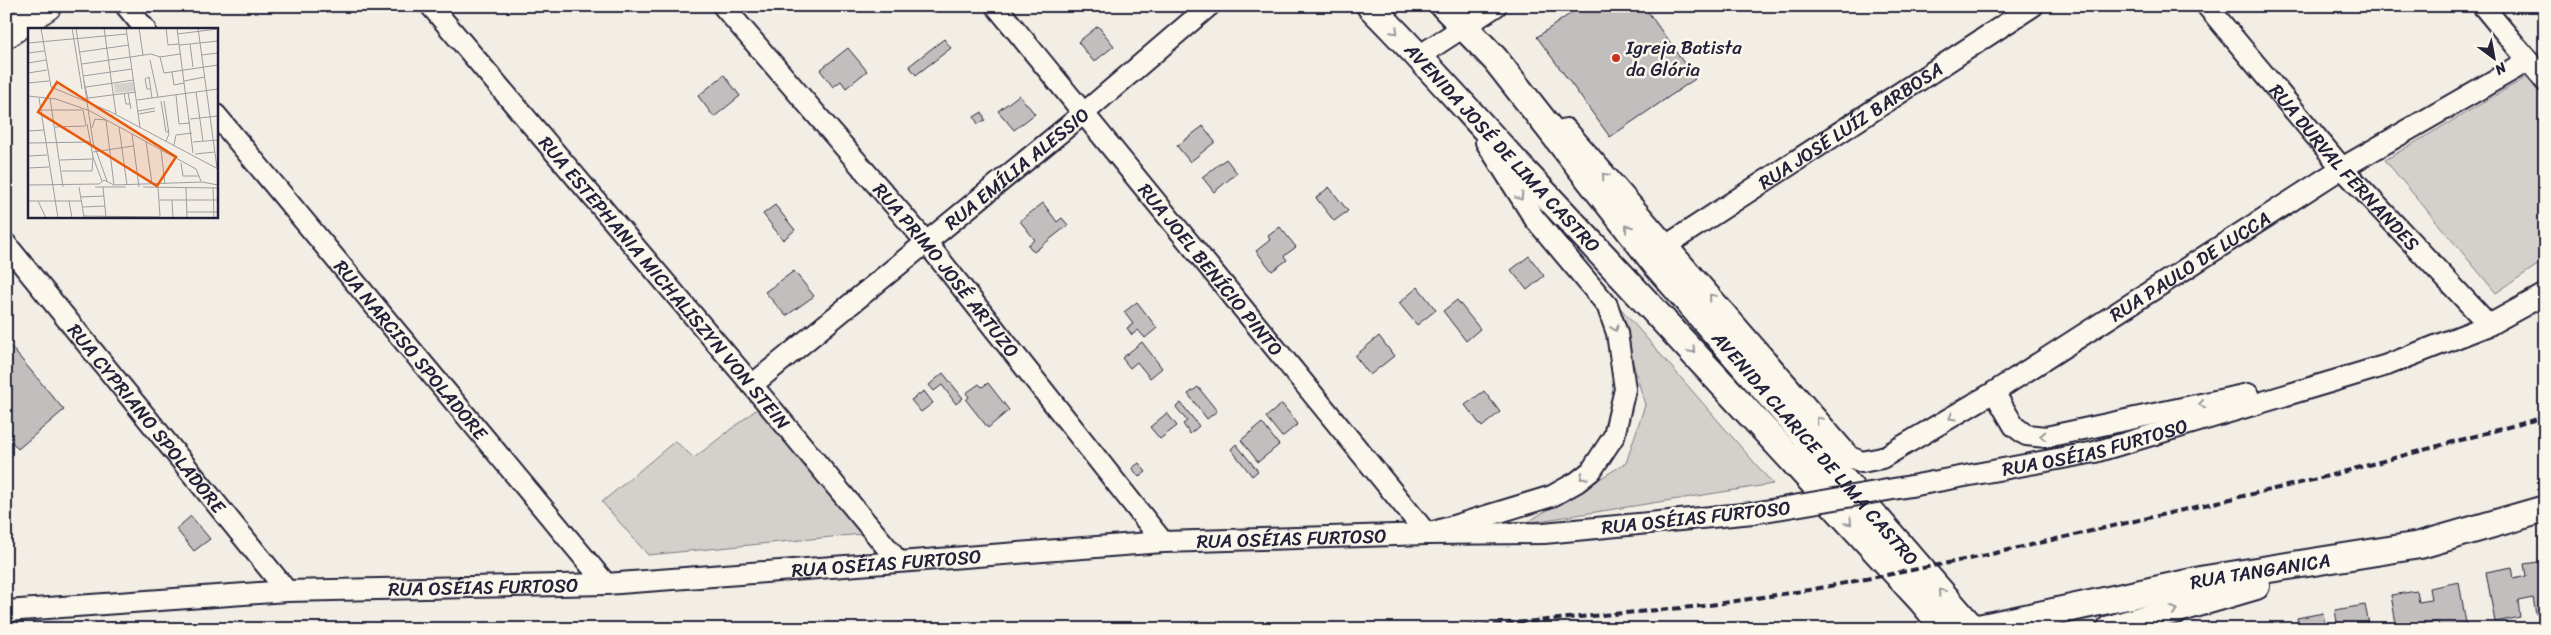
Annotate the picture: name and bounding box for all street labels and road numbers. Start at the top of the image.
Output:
street label: AVENIDA JOSÉ DE LIMA CASTRO [1396,34,1609,261]
street label: RUA JOSÉ LUÍZ BARBOSA [1751,53,1950,198]
street label: RUA DURVAL FERNANDES [2261,76,2428,259]
street label: RUA EMÍLIA ALESSIO [937,99,1097,239]
street label: RUA ESTEPHANIA MICHALISZYN VON STEIN [530,128,799,437]
street label: RUA PRIMO JOSÉ ARTUZO [865,175,1028,365]
street label: RUA JOEL BENÍCIO PINTO [1129,175,1292,364]
street label: RUA PAULO DE LUCCA [2103,202,2277,331]
street label: RUA NARCISO SPOLADORE [325,252,497,449]
street label: RUA CYPRIANO SPOLADORE [59,316,235,522]
street label: AVENIDA CLARICE DE LIMA CASTRO [1703,323,1927,574]
street label: RUA OSÉIAS FURTOSO [1999,409,2192,486]
street label: RUA OSÉIAS FURTOSO [1600,491,1792,544]
street label: RUA OSÉIAS FURTOSO [1196,519,1387,558]
street label: RUA OSÉIAS FURTOSO [790,540,983,587]
street label: RUA TANGANICA [2187,544,2332,599]
street label: RUA OSÉIAS FURTOSO [388,569,579,606]

